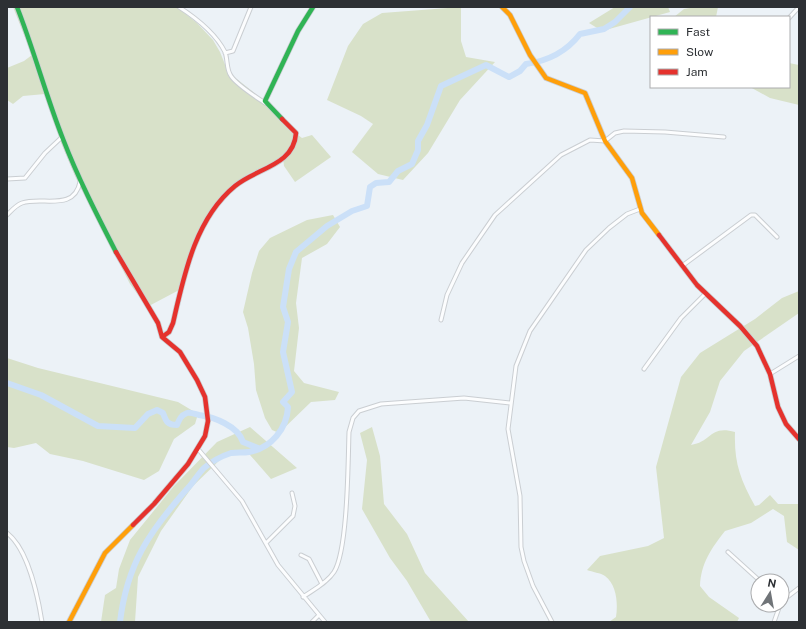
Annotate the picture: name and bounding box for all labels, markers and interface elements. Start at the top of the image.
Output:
legend [650,16,790,88]
text: Fast [686,25,711,39]
text: Slow [686,45,714,59]
text: Jam [686,65,708,79]
north arrow [750,573,790,613]
text: N [767,576,777,590]

